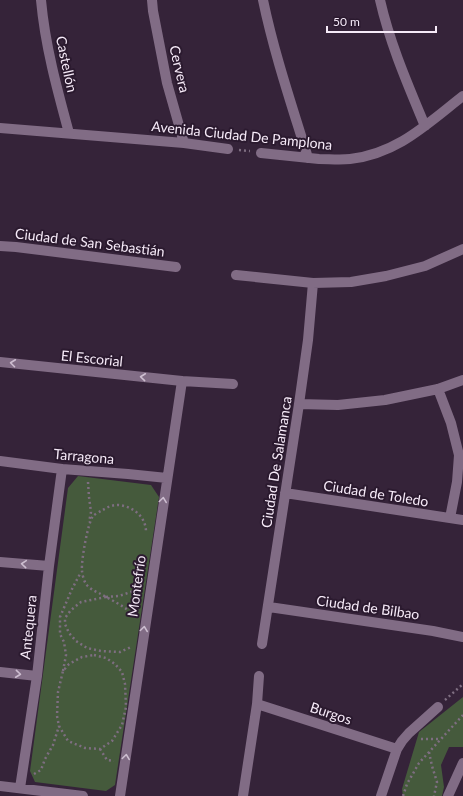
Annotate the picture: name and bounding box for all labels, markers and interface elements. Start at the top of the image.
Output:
scale bar [327,8,436,34]
text: 50 m [333,14,360,29]
street label: Castellón [53,34,81,94]
street label: Cervera [166,44,194,94]
street label: Avenida Ciudad De Pamplona [151,117,333,153]
street label: Ciudad de San Sebastián [14,224,166,260]
street label: El Escorial [60,346,124,370]
one-way arrow [10,359,17,368]
one-way arrow [140,373,146,382]
street label: Ciudad De Salamanca [257,395,295,529]
street label: Tarragona [53,445,115,467]
street label: Ciudad de Toledo [322,476,430,510]
one-way arrow [158,497,167,503]
street label: Montefrío [123,554,149,618]
one-way arrow [21,560,27,569]
street label: Ciudad de Bilbao [315,591,421,623]
street label: Antequera [16,594,40,660]
one-way arrow [139,626,148,632]
one-way arrow [15,669,21,678]
street label: Burgos [308,698,354,728]
one-way arrow [121,754,130,760]

